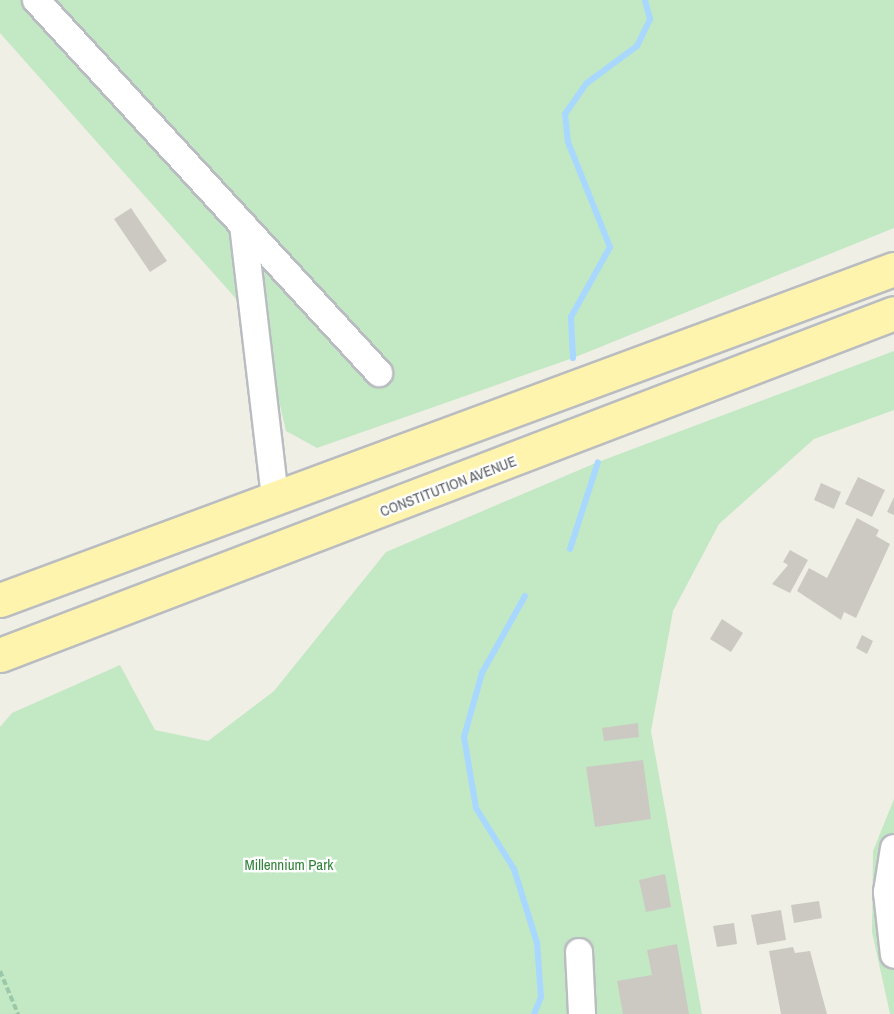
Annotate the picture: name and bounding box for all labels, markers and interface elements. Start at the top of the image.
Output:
street label: CONSTITUTION AVENUE [377,452,519,520]
park label: Millennium Park [245,856,333,874]

